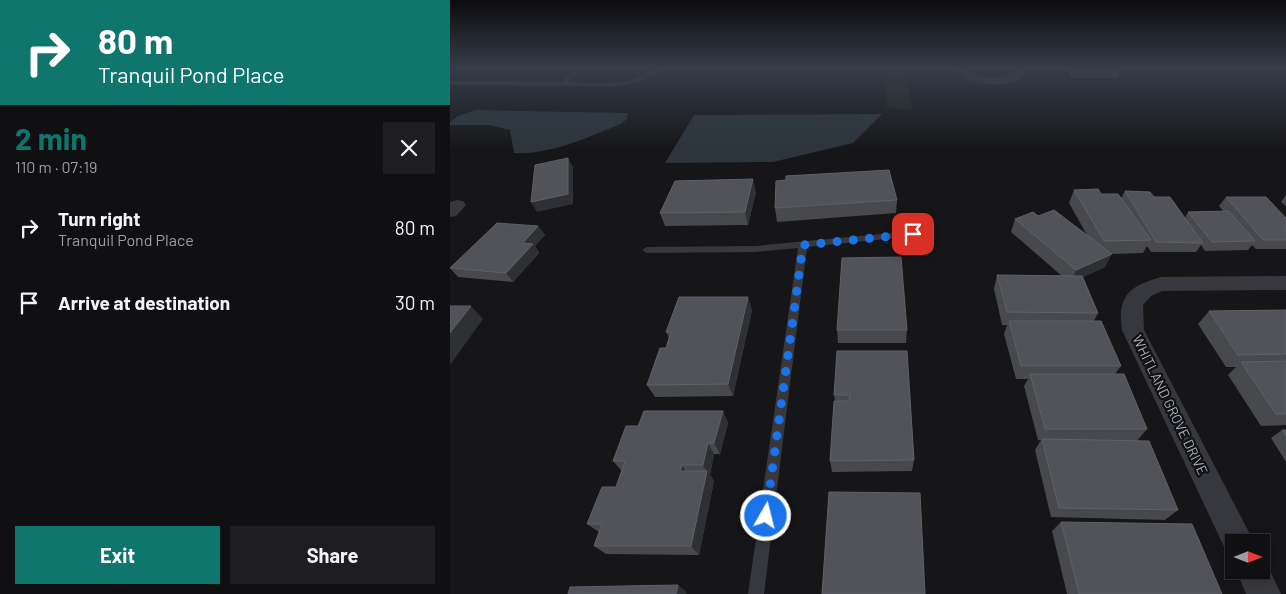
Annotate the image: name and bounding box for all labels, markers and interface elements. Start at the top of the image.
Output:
text: 80 m [98,19,173,61]
icon: right [15,20,80,85]
text: Tranquil Pond Place [98,61,285,87]
text: 2 min [15,120,87,156]
button: close [383,122,435,174]
text: 110 m · 07:19 [15,157,97,176]
text: Turn right [58,207,140,230]
pin [892,213,934,255]
icon: right [15,214,43,242]
text: 80 m [395,216,435,239]
icon: arrive [899,220,927,248]
text: Tranquil Pond Place [58,230,194,249]
icon: arrive [15,289,43,317]
text: Arrive at destination [58,291,230,314]
text: 30 m [395,291,435,314]
street label: WHITLAND GROVE DRIVE [1129,332,1212,477]
position arrow [739,489,791,541]
button: Exit [15,526,220,584]
button: Share [230,526,435,584]
north arrow [1225,534,1270,579]
map controls [1225,534,1270,579]

